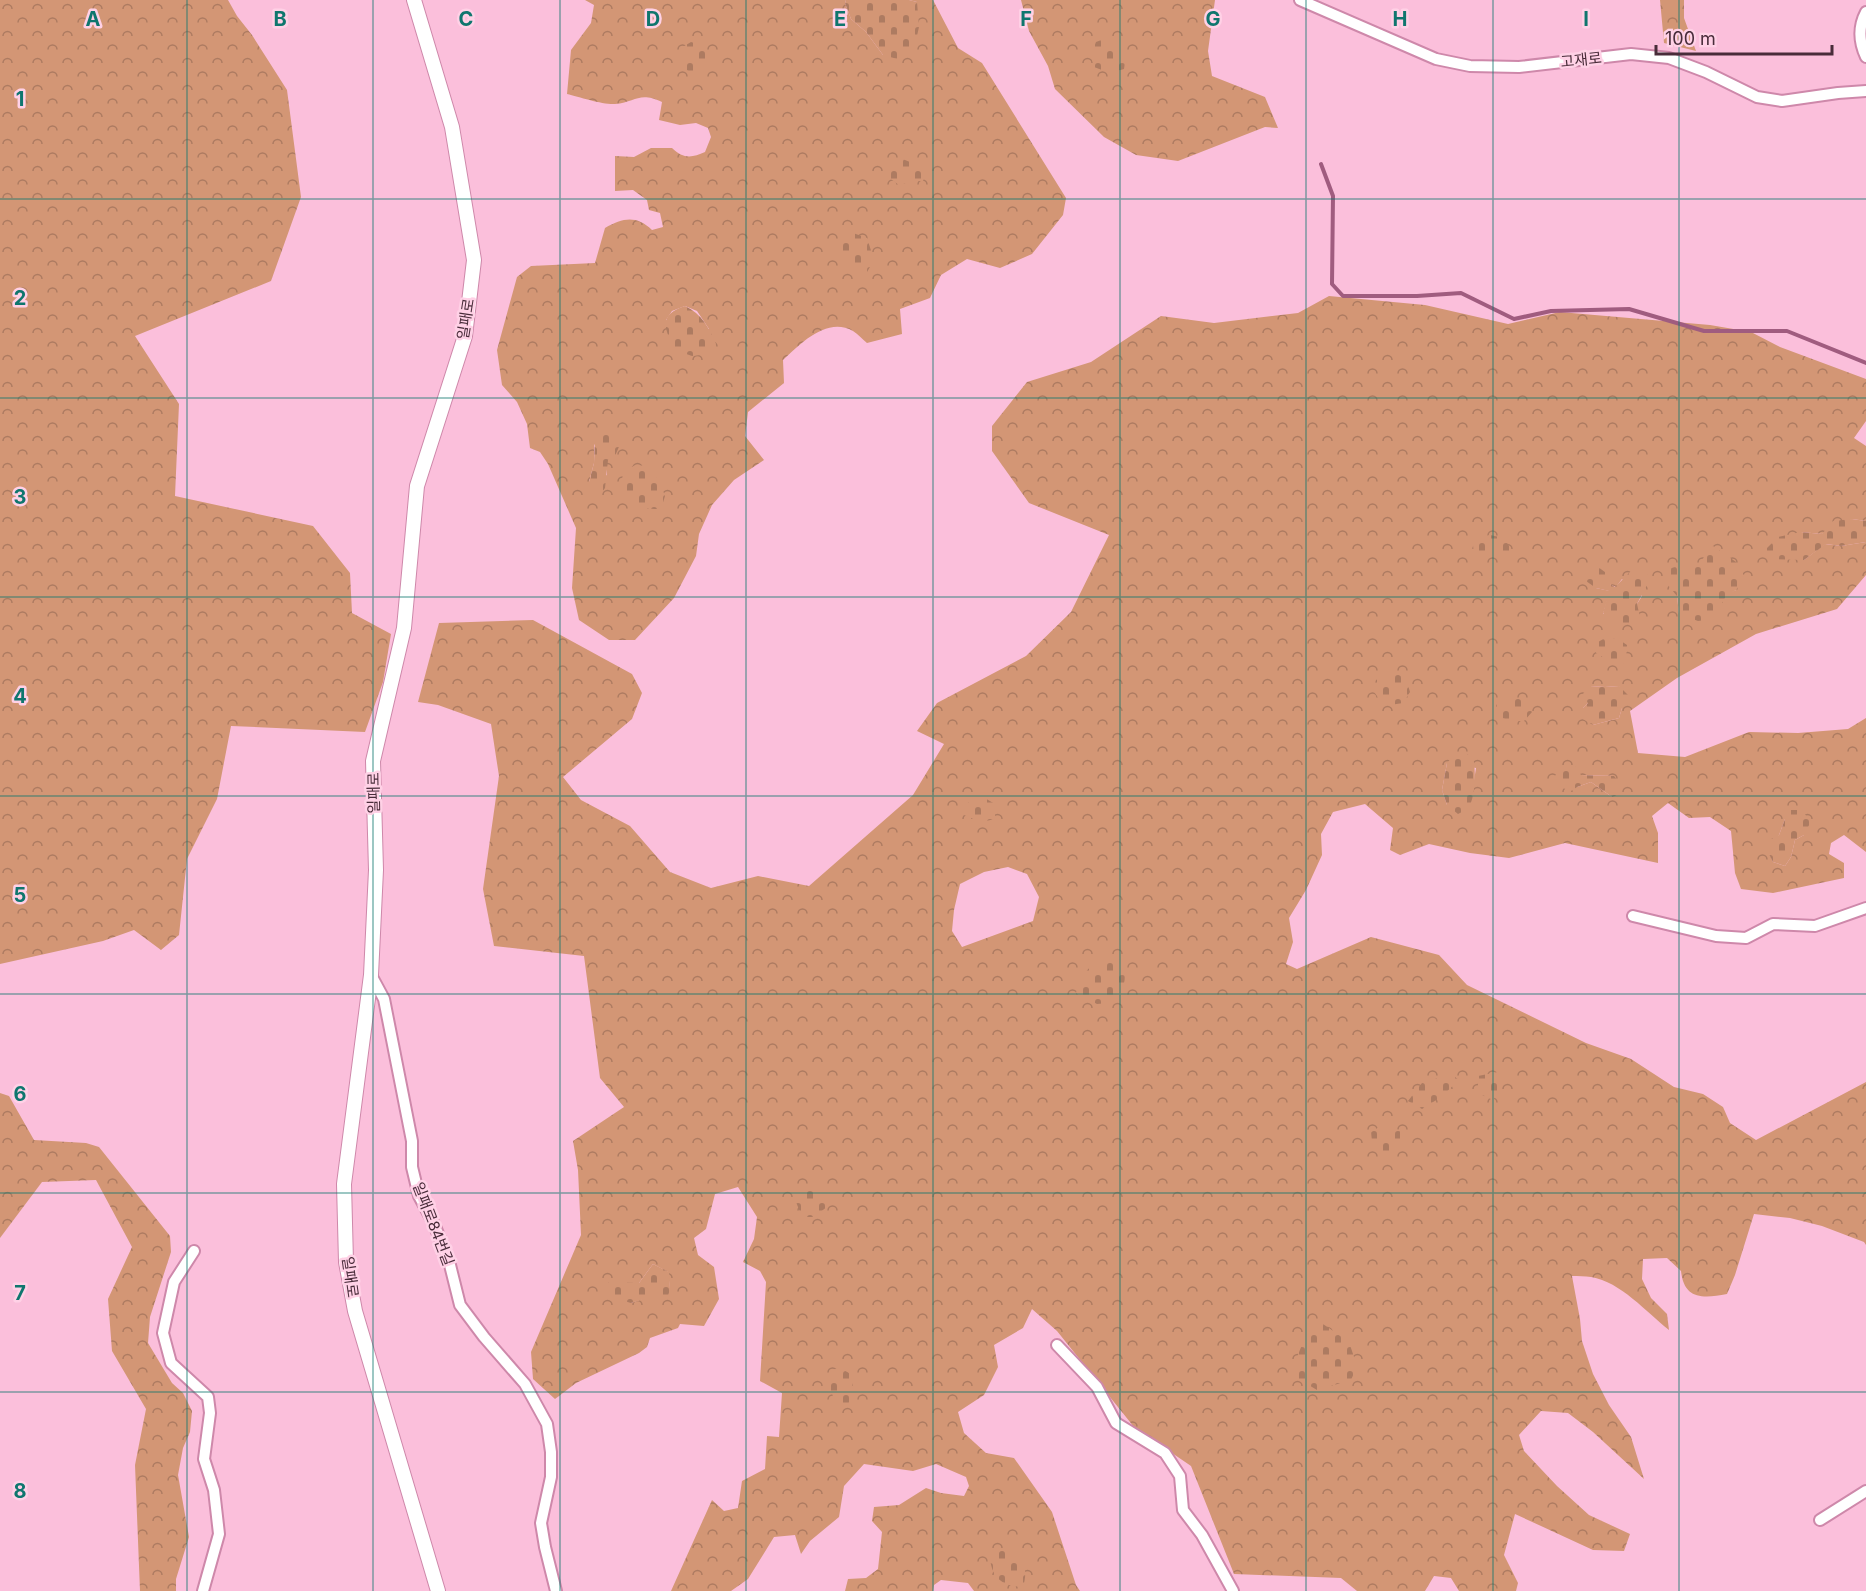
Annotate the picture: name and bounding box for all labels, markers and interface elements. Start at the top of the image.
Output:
text: A [86,7,101,31]
text: B [273,7,287,31]
text: C [459,7,473,31]
text: D [646,7,660,31]
text: E [834,7,846,31]
text: F [1020,7,1032,31]
text: G [1205,7,1221,31]
text: H [1393,7,1407,31]
text: I [1583,7,1589,31]
scale bar [1656,18,1832,56]
text: 100 m [1665,28,1716,49]
street label: 고재로 [1559,48,1603,71]
text: 1 [16,87,24,111]
text: 2 [14,286,26,310]
street label: 일패로 [453,297,478,341]
text: 3 [14,485,26,509]
text: 4 [13,684,27,708]
street label: 일패로 [364,772,383,814]
text: 5 [14,883,26,907]
text: 6 [14,1082,27,1106]
street label: 일패로84번길 [409,1179,458,1268]
street label: 일패로 [338,1255,363,1299]
text: 7 [14,1281,26,1305]
text: 8 [13,1479,27,1503]

